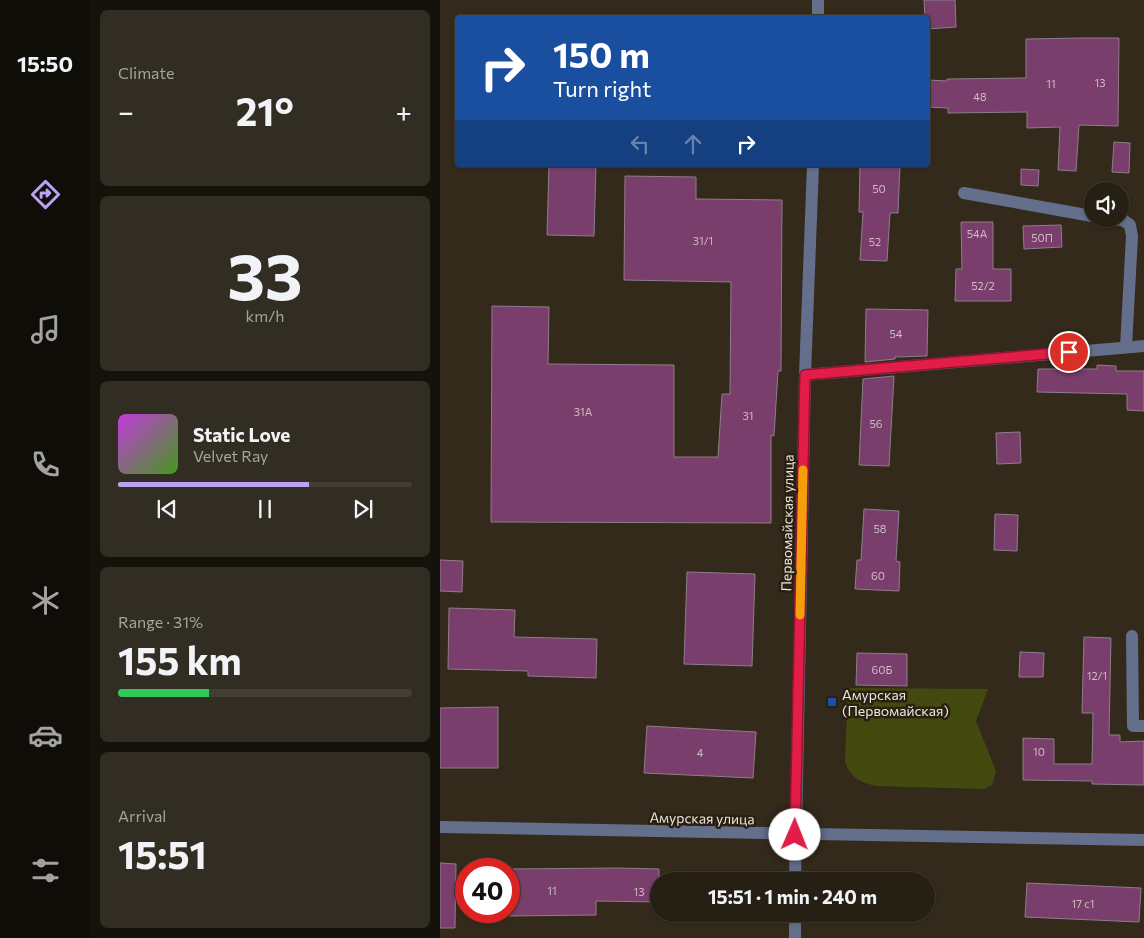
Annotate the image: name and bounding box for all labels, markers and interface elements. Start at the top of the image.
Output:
text: 150 m [553,32,650,75]
icon: right [470,35,535,100]
text: 15:50 [17,50,73,77]
text: Climate [118,63,174,82]
text: Turn right [553,75,651,102]
house number: 13 [1095,76,1105,89]
house number: 11 [1046,77,1056,90]
text: 21° [236,87,294,134]
house number: 48 [973,90,987,103]
text: − [118,94,134,128]
text: + [396,94,412,128]
icon: left [626,130,654,158]
icon: ahead [679,130,707,158]
icon: right [732,130,760,158]
icon: directions [28,177,63,212]
house number: 50 [872,182,886,195]
map controls [1084,182,1129,227]
button: sound [1084,182,1129,227]
house number: 54А [967,227,988,240]
house number: 50П [1031,231,1053,244]
text: 33 [227,234,303,313]
house number: 31/1 [693,234,713,247]
house number: 52 [869,235,881,248]
house number: 52/2 [971,279,995,292]
text: km/h [246,306,284,325]
icon: music [28,312,63,347]
house number: 54 [890,327,903,340]
pin [1048,331,1090,373]
icon: arrive [1055,338,1083,366]
house number: 31А [574,405,593,418]
house number: 31 [743,409,753,422]
house number: 56 [870,417,883,430]
text: Static Love [193,423,290,446]
text: Velvet Ray [193,446,268,465]
icon: phone [28,447,63,482]
street label: Первомайская улица [777,454,797,592]
icon: previous [153,495,181,523]
icon: pause [251,495,279,523]
icon: next [349,495,377,523]
house number: 58 [874,522,887,535]
house number: 60 [871,569,885,582]
icon: climate [28,583,63,618]
text: Range · 31% [118,612,203,631]
text: 155 km [118,636,242,683]
house number: 60Б [872,663,892,676]
house number: 12/1 [1087,669,1107,682]
place label: Амурская (Первомайская) [842,686,949,719]
marker: Амурская (Первомайская) [826,696,838,708]
icon: car [28,718,63,753]
house number: 10 [1033,745,1045,758]
house number: 4 [697,746,704,759]
text: Arrival [118,806,166,825]
position arrow [768,808,820,860]
street label: Амурская улица [649,809,755,827]
text: 15:51 [118,830,207,877]
icon: filters [28,853,63,888]
speed limit sign: 40 [455,858,520,923]
house number: 11 [547,884,557,897]
house number: 13 [634,885,644,898]
text: 15:51 · 1 min · 240 m [708,885,877,908]
house number: 17 с1 [1072,897,1094,910]

